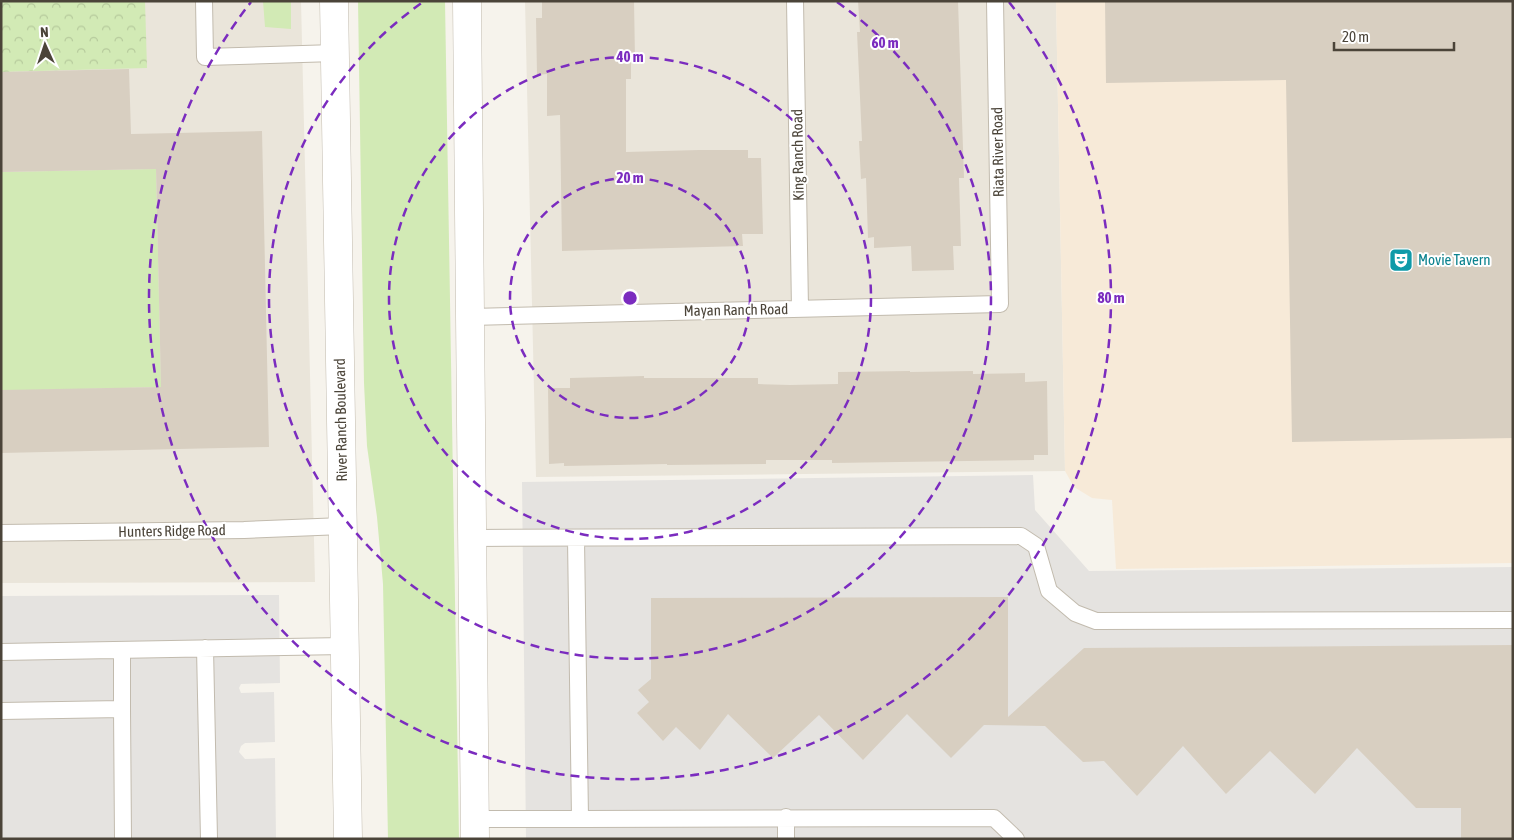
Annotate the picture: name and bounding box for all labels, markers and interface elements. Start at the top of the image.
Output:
north arrow [20,20,70,70]
scale bar [1334,20,1454,52]
text: N [40,24,49,40]
text: 20 m [1342,28,1369,45]
text: 60 m [872,34,899,51]
text: 40 m [616,48,644,65]
street label: Riata River Road [988,107,1007,197]
street label: King Ranch Road [788,109,807,201]
text: 20 m [617,169,644,186]
theatre icon: Movie Tavern [1388,247,1414,273]
place label: Movie Tavern [1418,251,1491,268]
centre of rings [621,289,639,307]
text: 80 m [1098,289,1125,306]
street label: Mayan Ranch Road [684,300,788,319]
street label: River Ranch Boulevard [331,358,350,482]
street label: Hunters Ridge Road [118,521,226,540]

